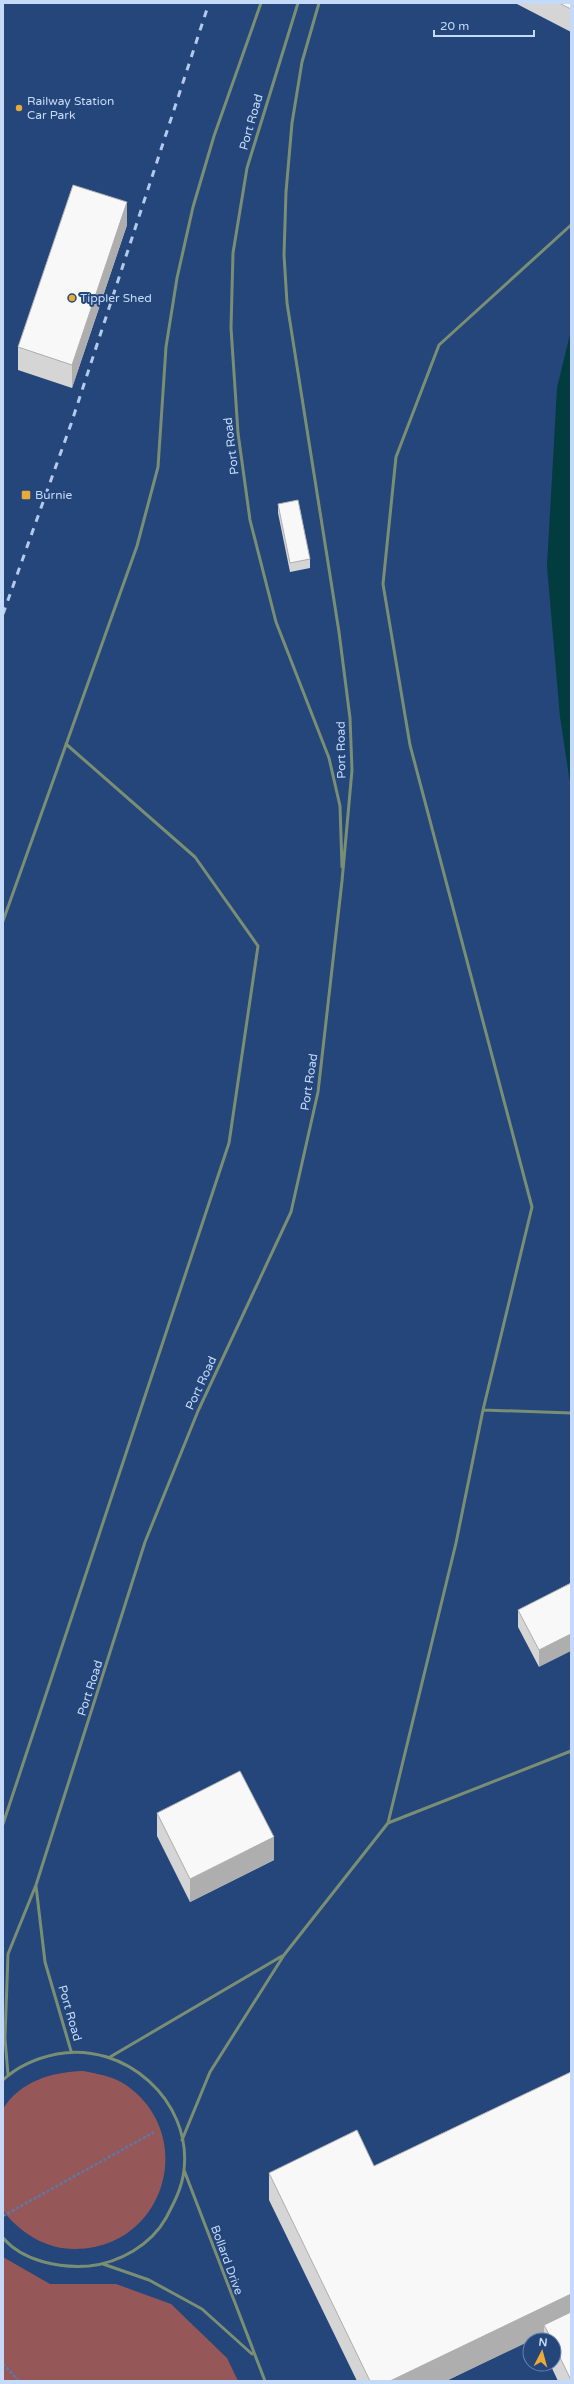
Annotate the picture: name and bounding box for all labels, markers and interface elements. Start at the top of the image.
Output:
scale bar [434,12,534,38]
text: 20 m [440,19,469,33]
street label: Port Road [236,92,266,152]
place label: Railway Station Car Park [27,94,114,122]
marker: Railway Station Car Park [14,103,24,113]
place label: Tippler Shed [80,291,152,305]
marker: Tippler Shed [67,293,77,303]
street label: Port Road [221,417,241,475]
place label: Burnie [35,488,72,502]
marker: Burnie [20,489,32,501]
street label: Port Road [333,721,349,779]
street label: Port Road [298,1052,320,1112]
street label: Port Road [182,1354,220,1412]
street label: Port Road [74,1658,106,1718]
street label: Port Road [55,1983,85,2043]
street label: Bollard Drive [208,2223,246,2297]
north arrow [522,2332,562,2372]
text: N [538,2336,548,2349]

